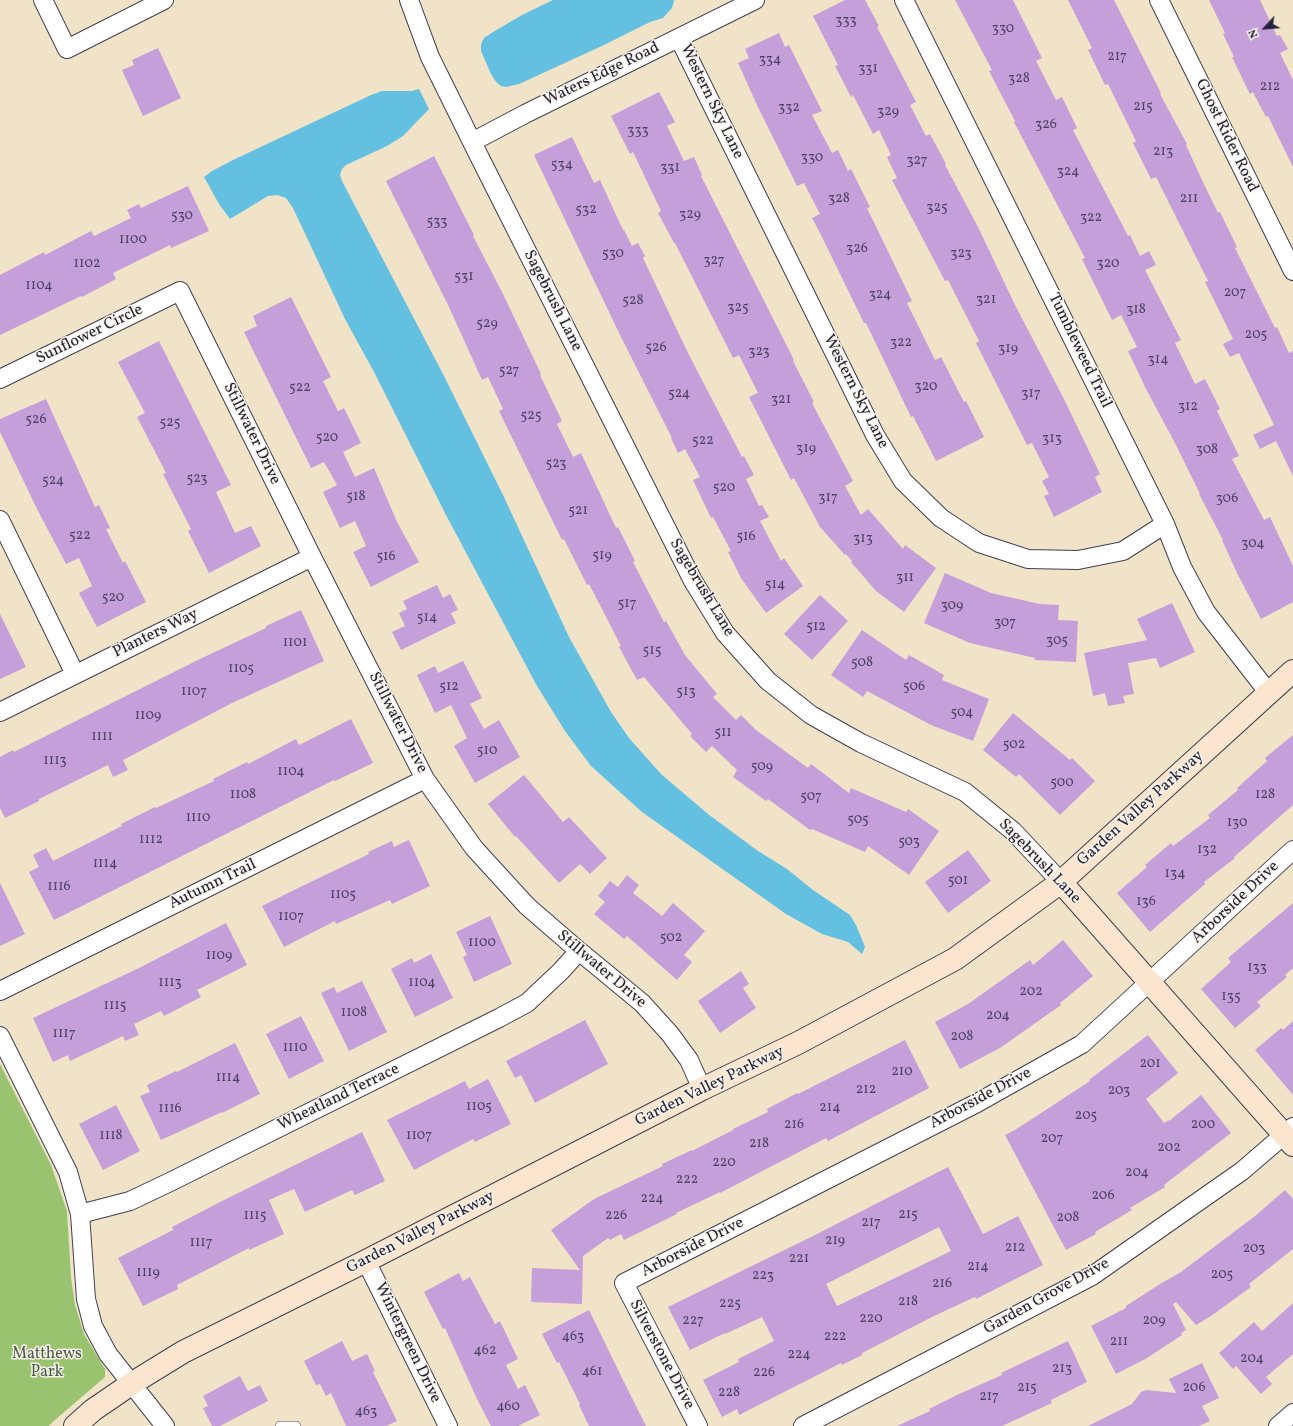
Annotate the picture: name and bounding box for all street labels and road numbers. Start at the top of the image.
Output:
street label: Waters Edge Road [541,39,663,111]
street label: Western Sky Lane [675,42,747,162]
street label: Ghost Rider Road [1190,76,1262,196]
street label: Sagebrush Lane [518,247,586,355]
street label: Tumbleweed Trail [1043,291,1115,411]
street label: Sunflower Circle [33,301,147,369]
street label: Western Sky Lane [818,332,892,452]
street label: Stillwater Drive [218,380,284,488]
street label: Sagebrush Lane [664,536,738,640]
street label: Planters Way [110,605,202,663]
street label: Stillwater Drive [363,669,431,777]
street label: Garden Valley Parkway [1074,747,1208,871]
street label: Sagebrush Lane [994,816,1084,908]
street label: Autumn Trail [166,856,260,914]
street label: Arborside Drive [1188,858,1284,948]
street label: Stillwater Drive [552,927,650,1013]
street label: Garden Valley Parkway [632,1043,788,1131]
street label: Wheatland Terrace [275,1060,403,1136]
street label: Arborside Drive [927,1064,1035,1134]
street label: Garden Valley Parkway [344,1187,498,1279]
street label: Arborside Drive [639,1214,747,1282]
street label: Garden Grove Drive [981,1255,1113,1339]
street label: Wintergreen Drive [370,1280,444,1406]
street label: Silverstone Drive [624,1297,698,1413]

